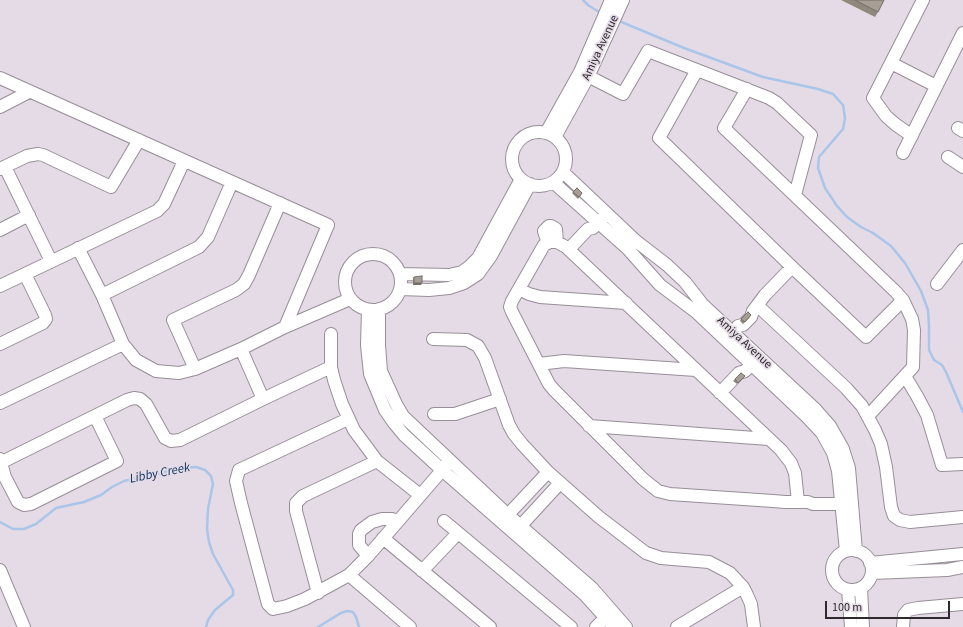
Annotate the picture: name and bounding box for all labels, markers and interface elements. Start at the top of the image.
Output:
street label: Amiya Avenue [580,13,622,83]
street label: Amiya Avenue [713,314,775,372]
water label: Libby Creek [128,460,192,488]
scale bar [827,593,952,619]
text: 100 m [832,599,862,616]

